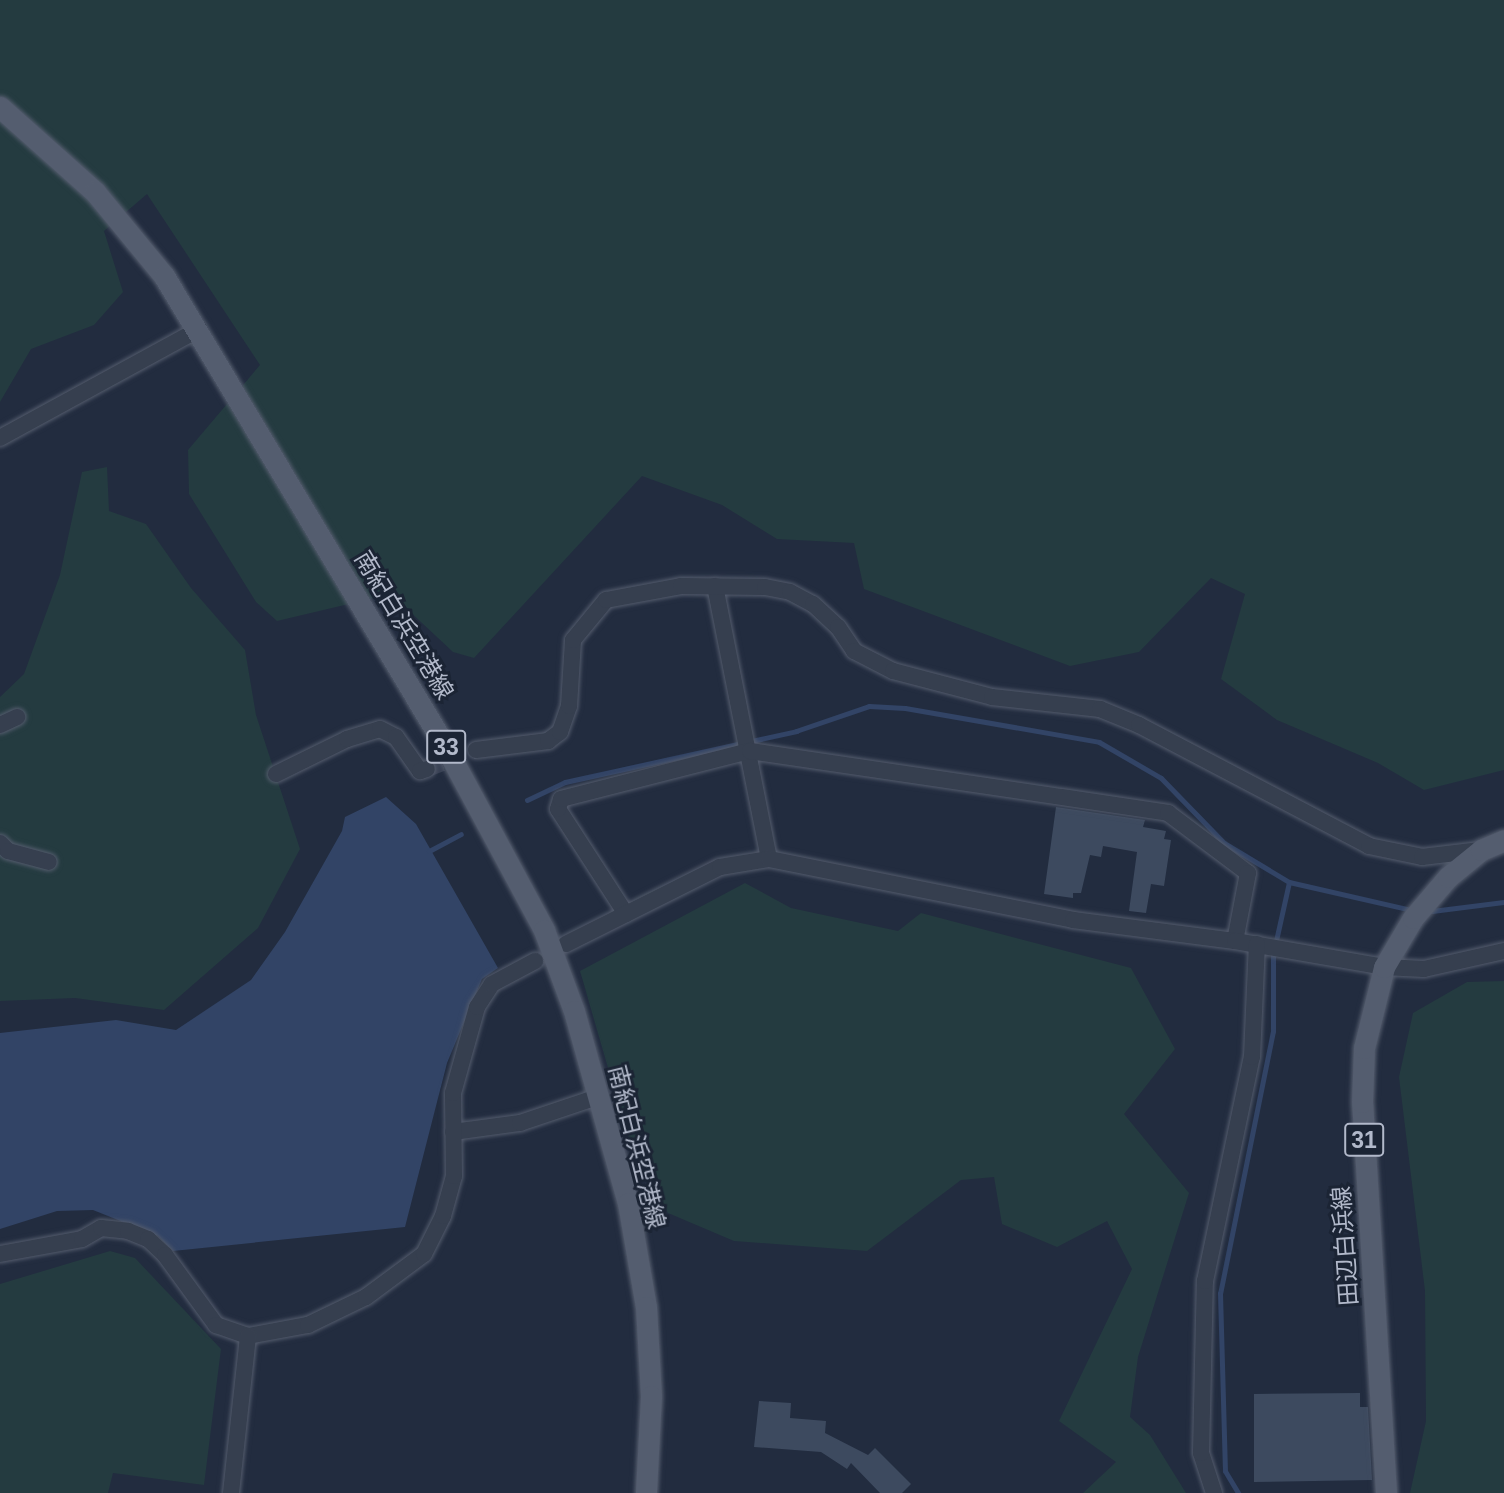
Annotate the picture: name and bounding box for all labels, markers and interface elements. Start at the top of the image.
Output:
street label: 南紀白浜空港線 [348,546,460,704]
road number: 33 [425,727,467,766]
street label: 南紀白浜空港線 [603,1062,671,1232]
road number: 31 [1343,1120,1385,1160]
street label: 田辺白浜線 [1326,1185,1364,1307]

